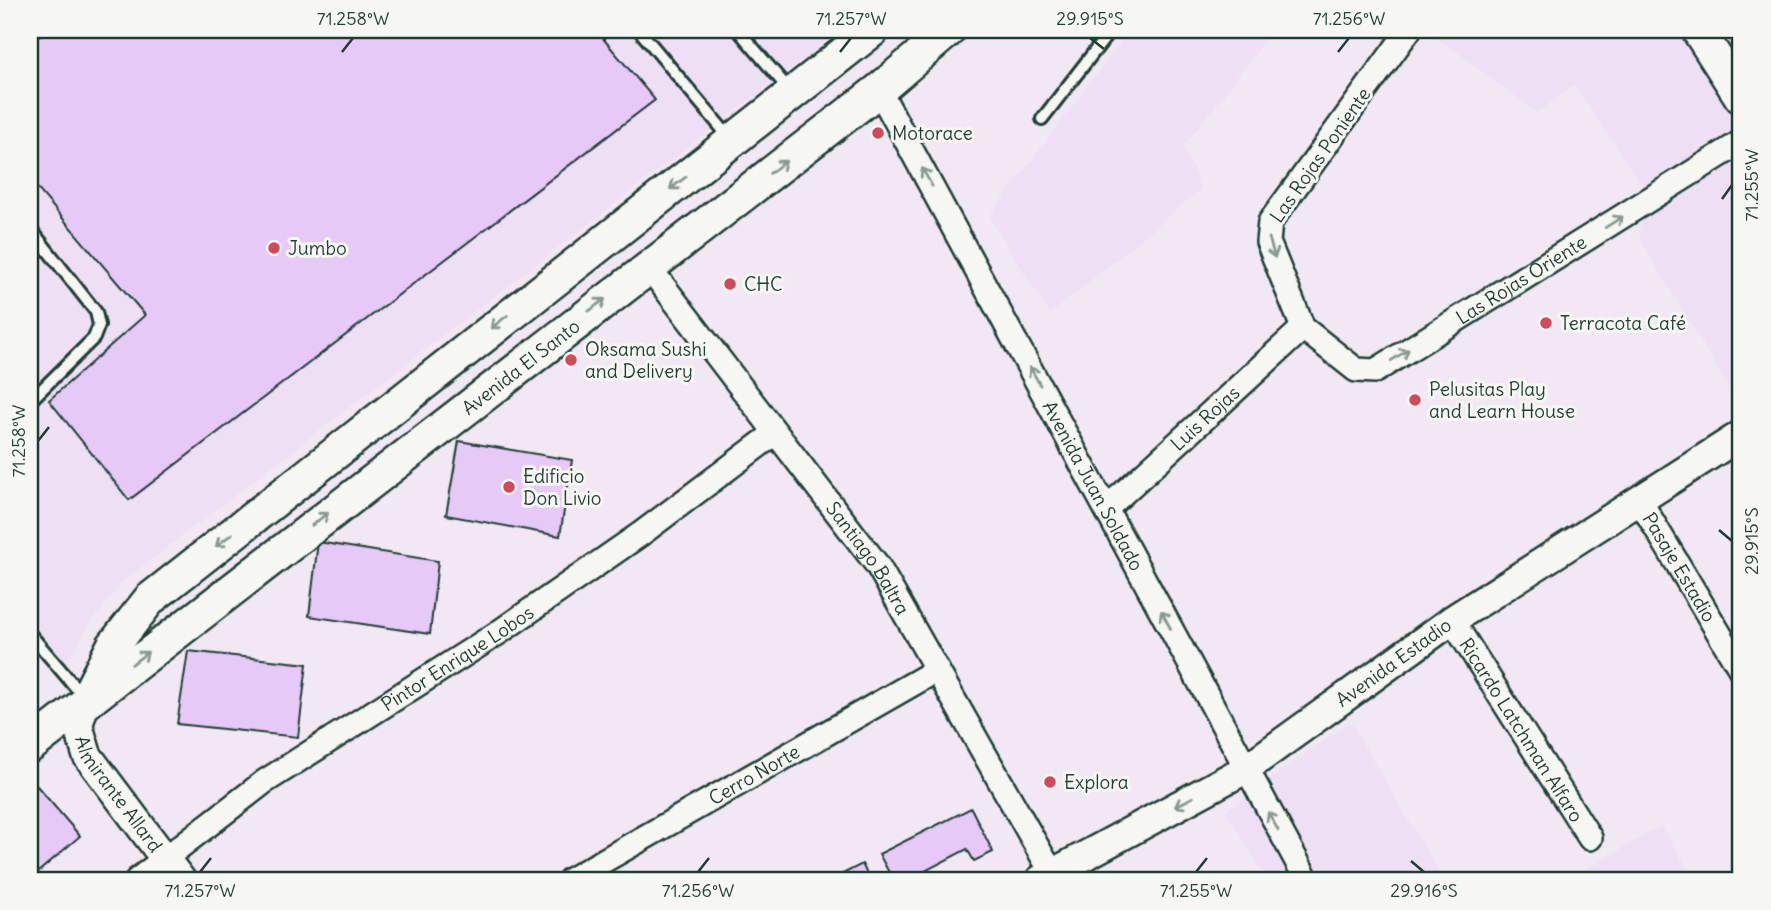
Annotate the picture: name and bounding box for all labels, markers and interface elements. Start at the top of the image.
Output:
text: 71.258°W [317,7,389,30]
text: 71.257°W [815,7,887,30]
text: 29.915°S [1056,7,1124,30]
text: 71.256°W [1313,7,1385,30]
street label: Las Rojas Poniente [1264,83,1376,227]
place label: Motorace [892,121,973,145]
marker: Motorace [870,125,886,141]
text: 71.255°W [1740,149,1763,221]
one-way arrow [768,160,787,174]
one-way arrow [920,167,934,187]
one-way arrow [669,175,688,190]
one-way arrow [1604,214,1623,229]
street label: Las Rojas Oriente [1451,230,1591,329]
place label: Jumbo [288,236,347,260]
one-way arrow [1266,237,1279,259]
marker: Jumbo [266,240,282,256]
place label: CHC [744,272,782,296]
marker: CHC [722,276,738,292]
one-way arrow [587,298,606,313]
place label: Terracota Café [1560,311,1686,335]
street label: Avenida El Santo [457,314,584,420]
one-way arrow [490,315,508,330]
marker: Terracota Café [1538,315,1554,331]
place label: Oksama Sushi and Delivery [585,337,706,383]
one-way arrow [1390,348,1410,362]
marker: Oksama Sushi and Delivery [563,352,579,368]
one-way arrow [1028,367,1042,387]
place label: Pelusitas Play and Learn House [1429,377,1575,423]
street label: Luis Rojas [1166,380,1244,456]
marker: Pelusitas Play and Learn House [1407,392,1423,408]
street label: Avenida Juan Soldado [1038,396,1149,575]
text: 71.258°W [7,405,30,477]
place label: Edificio Don Livio [523,464,601,510]
marker: Edificio Don Livio [501,479,517,495]
street label: Santiago Baltra [821,497,915,619]
text: 29.915°S [1740,507,1763,575]
street label: Pasaje Estadio [1638,508,1721,626]
one-way arrow [310,512,329,527]
one-way arrow [216,532,234,547]
street label: Pintor Enrique Lobos [377,600,538,716]
one-way arrow [1159,610,1172,631]
street label: Avenida Estadio [1331,613,1456,712]
street label: Ricardo Latchman Alfaro [1454,633,1589,826]
one-way arrow [130,651,149,666]
street label: Almirante Allard [70,733,168,857]
street label: Cerro Norte [704,739,804,810]
place label: Explora [1064,770,1129,794]
marker: Explora [1042,774,1058,790]
one-way arrow [1174,796,1195,809]
one-way arrow [1266,811,1280,831]
text: 71.257°W [164,879,236,902]
text: 71.256°W [662,879,734,902]
text: 71.255°W [1160,879,1232,902]
text: 29.916°S [1390,879,1458,902]

